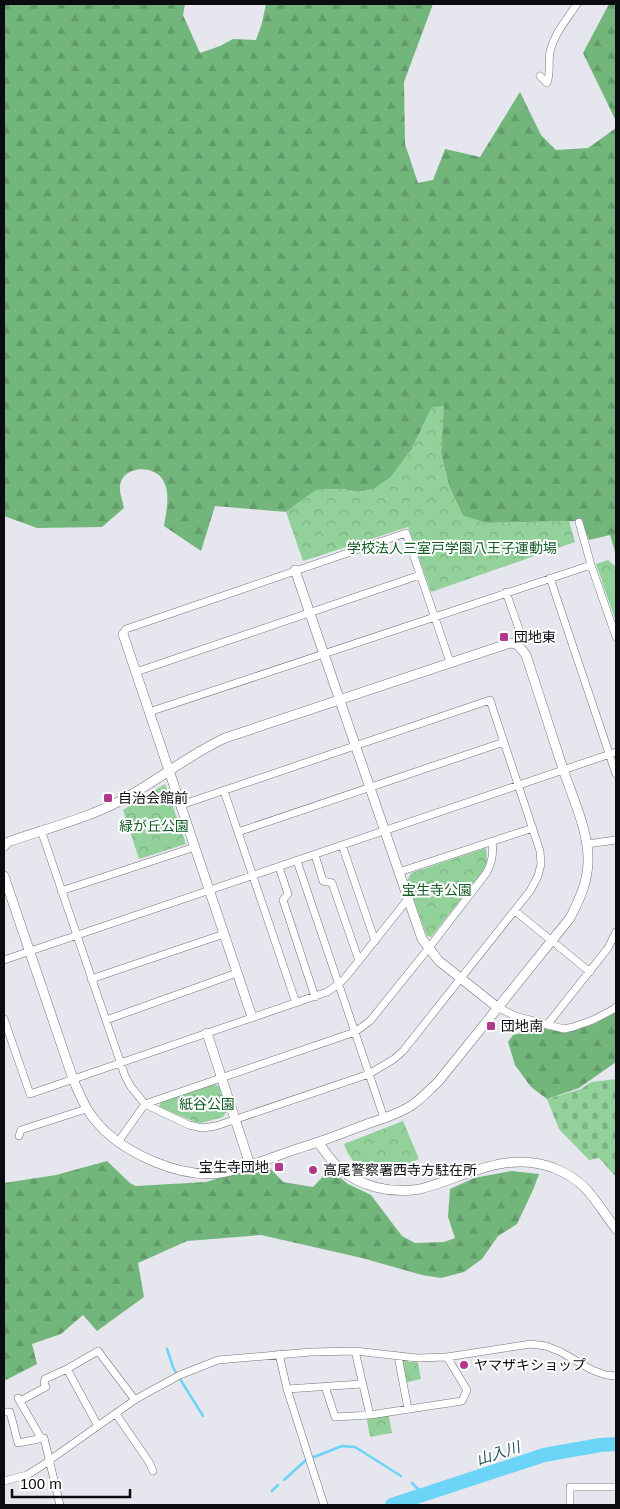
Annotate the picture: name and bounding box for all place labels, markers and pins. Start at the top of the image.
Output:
place label: 団地東 [514,629,556,645]
marker: 団地東 [498,631,510,643]
place label: 自治会館前 [118,790,188,806]
marker: 自治会館前 [102,792,114,804]
place label: 団地南 [501,1018,543,1034]
marker: 団地南 [485,1020,497,1032]
place label: 宝生寺団地 [199,1159,269,1175]
marker: 宝生寺団地 [273,1161,285,1173]
place label: 高尾警察署西寺方駐在所 [323,1162,477,1178]
marker: 高尾警察署西寺方駐在所 [307,1164,319,1176]
place label: ヤマザキショップ [474,1357,586,1373]
marker: ヤマザキショップ [458,1359,470,1371]

